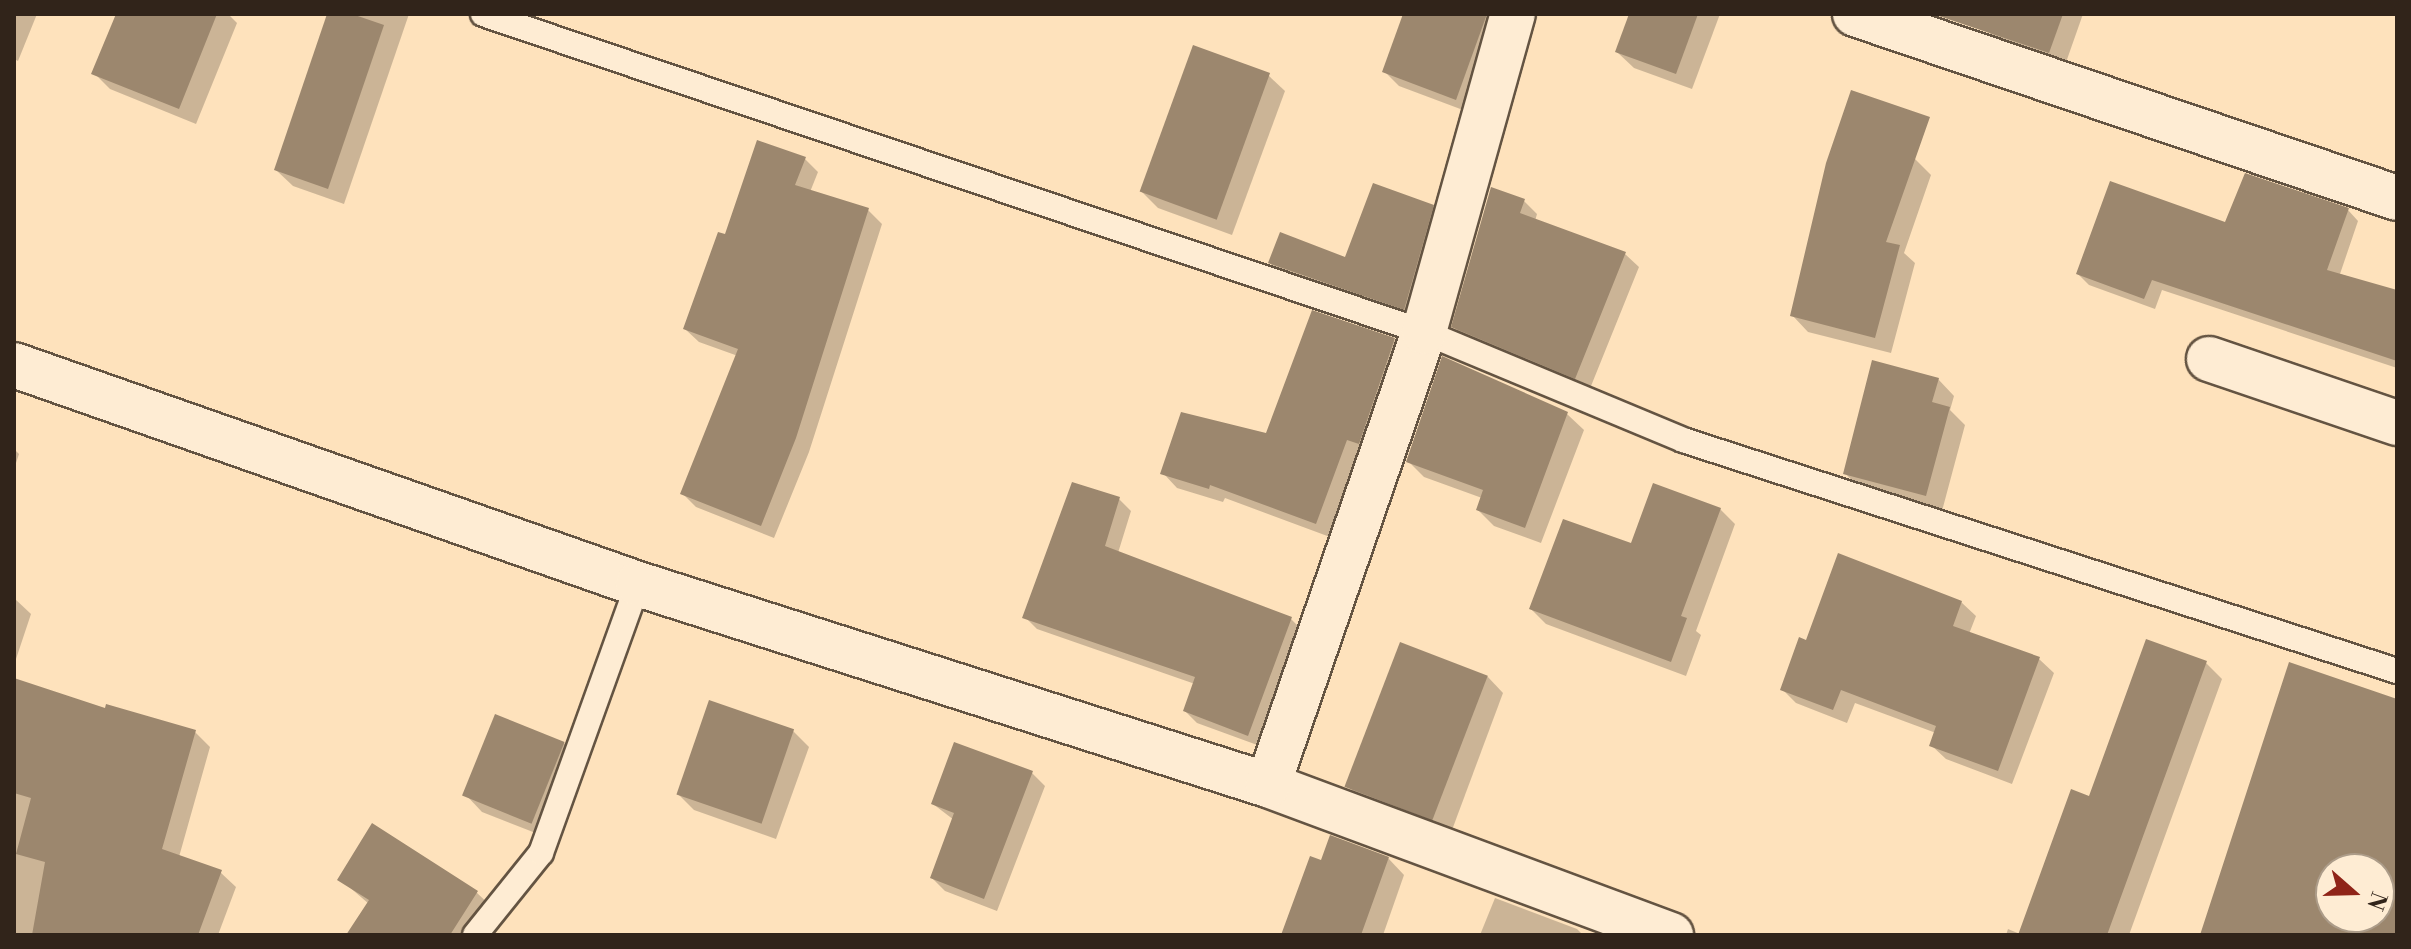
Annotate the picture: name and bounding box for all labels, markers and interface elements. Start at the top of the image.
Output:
north arrow [2315,853,2395,933]
text: N [2360,888,2392,913]

